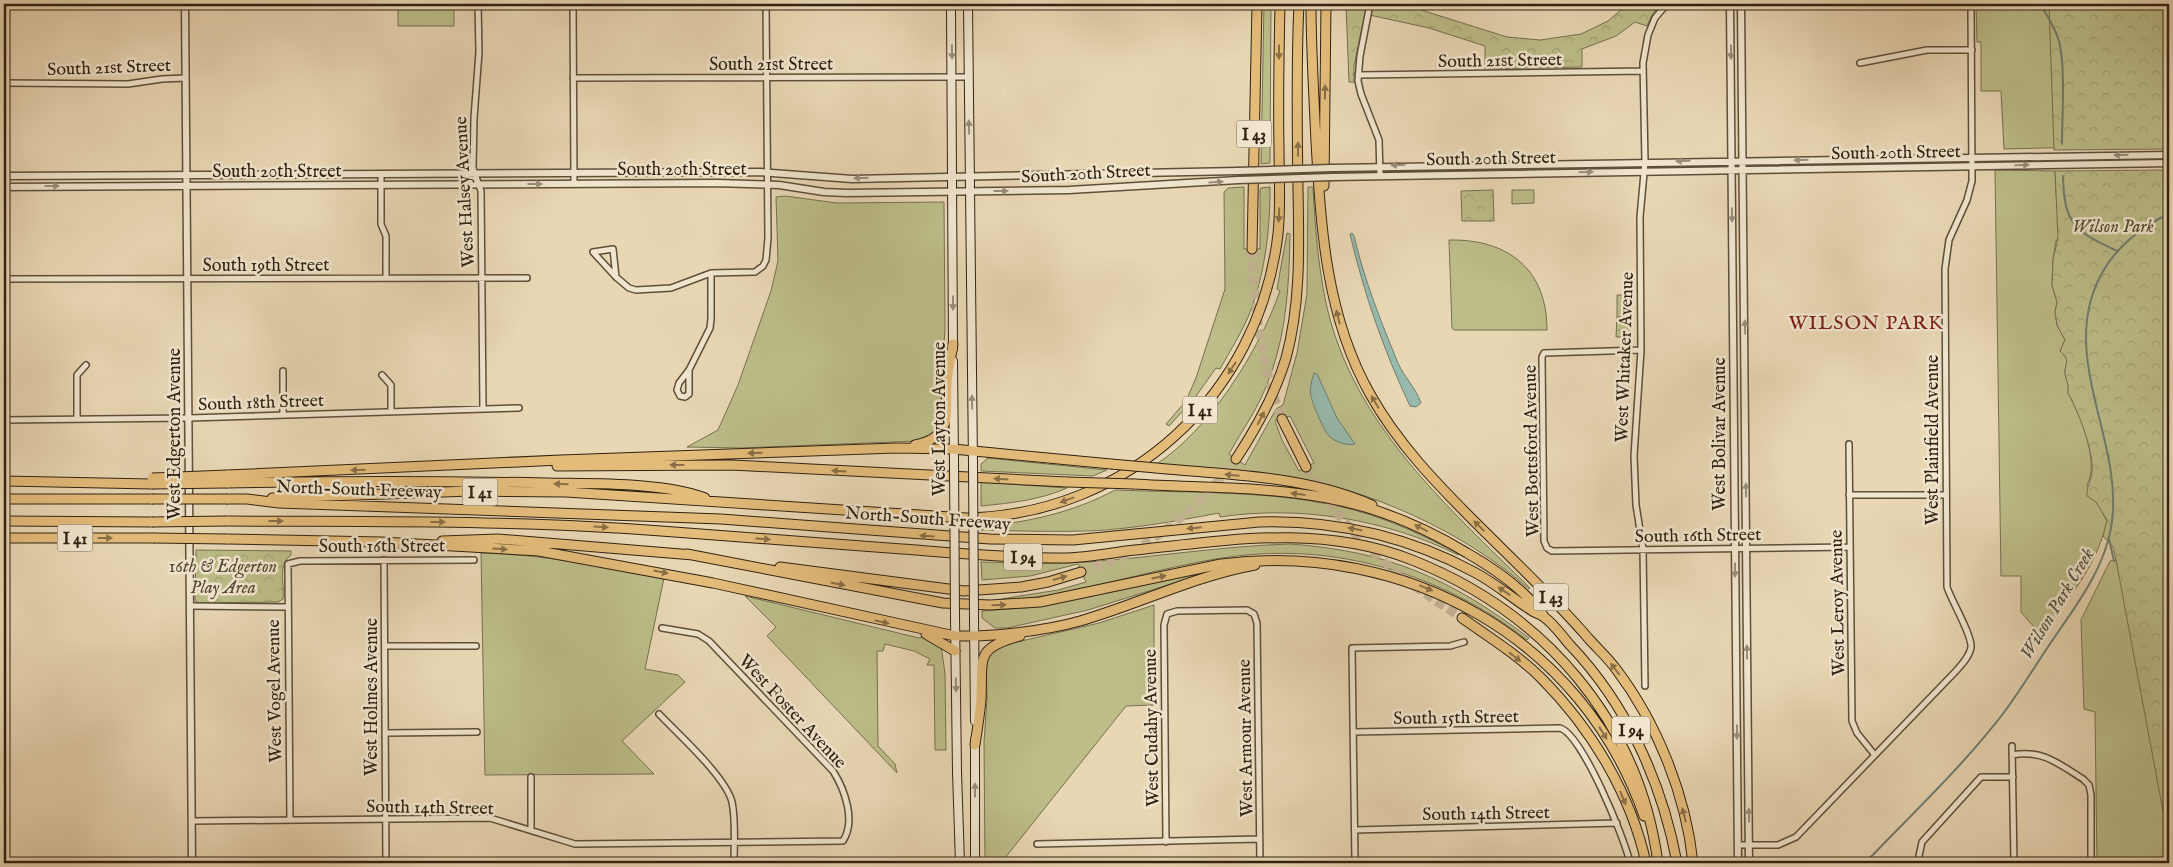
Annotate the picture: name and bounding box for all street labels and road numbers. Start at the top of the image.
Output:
street label: South 21st Street [1438,49,1562,74]
street label: South 21st Street [709,54,833,77]
street label: South 21st Street [47,55,172,82]
street label: West Halsey Avenue [450,116,481,268]
road number: I 43 [1236,120,1272,148]
street label: South 20th Street [1831,141,1961,166]
street label: South 20th Street [1426,147,1556,172]
street label: South 20th Street [617,159,747,182]
street label: South 20th Street [1021,160,1151,189]
street label: South 20th Street [212,161,342,184]
street label: South 19th Street [203,255,329,278]
street label: West Whitaker Avenue [1611,271,1640,443]
street label: West Layton Avenue [929,342,952,496]
street label: West Edgerton Avenue [164,348,187,520]
street label: West Plainfield Avenue [1922,355,1945,525]
street label: West Bolivar Avenue [1709,357,1732,511]
street label: West Bottsford Avenue [1519,365,1546,537]
street label: South 18th Street [198,390,324,417]
road number: I 41 [1182,396,1218,424]
street label: North-South Freeway [276,476,442,505]
road number: I 41 [462,478,498,506]
street label: North-South Freeway [844,502,1012,537]
road number: I 41 [58,524,92,552]
street label: South 16th Street [1635,524,1762,549]
street label: West Leroy Avenue [1826,530,1851,676]
street label: South 16th Street [319,536,445,559]
road number: I 94 [1004,544,1042,570]
road number: I 43 [1534,584,1568,610]
street label: West Holmes Avenue [361,618,384,776]
street label: West Vogel Avenue [263,619,288,763]
street label: West Cudahy Avenue [1140,649,1165,807]
street label: West Foster Avenue [733,650,851,774]
street label: West Armour Avenue [1234,659,1259,817]
street label: South 15th Street [1393,706,1519,731]
road number: I 94 [1612,716,1650,744]
street label: South 14th Street [366,796,494,821]
street label: South 14th Street [1422,802,1550,827]

